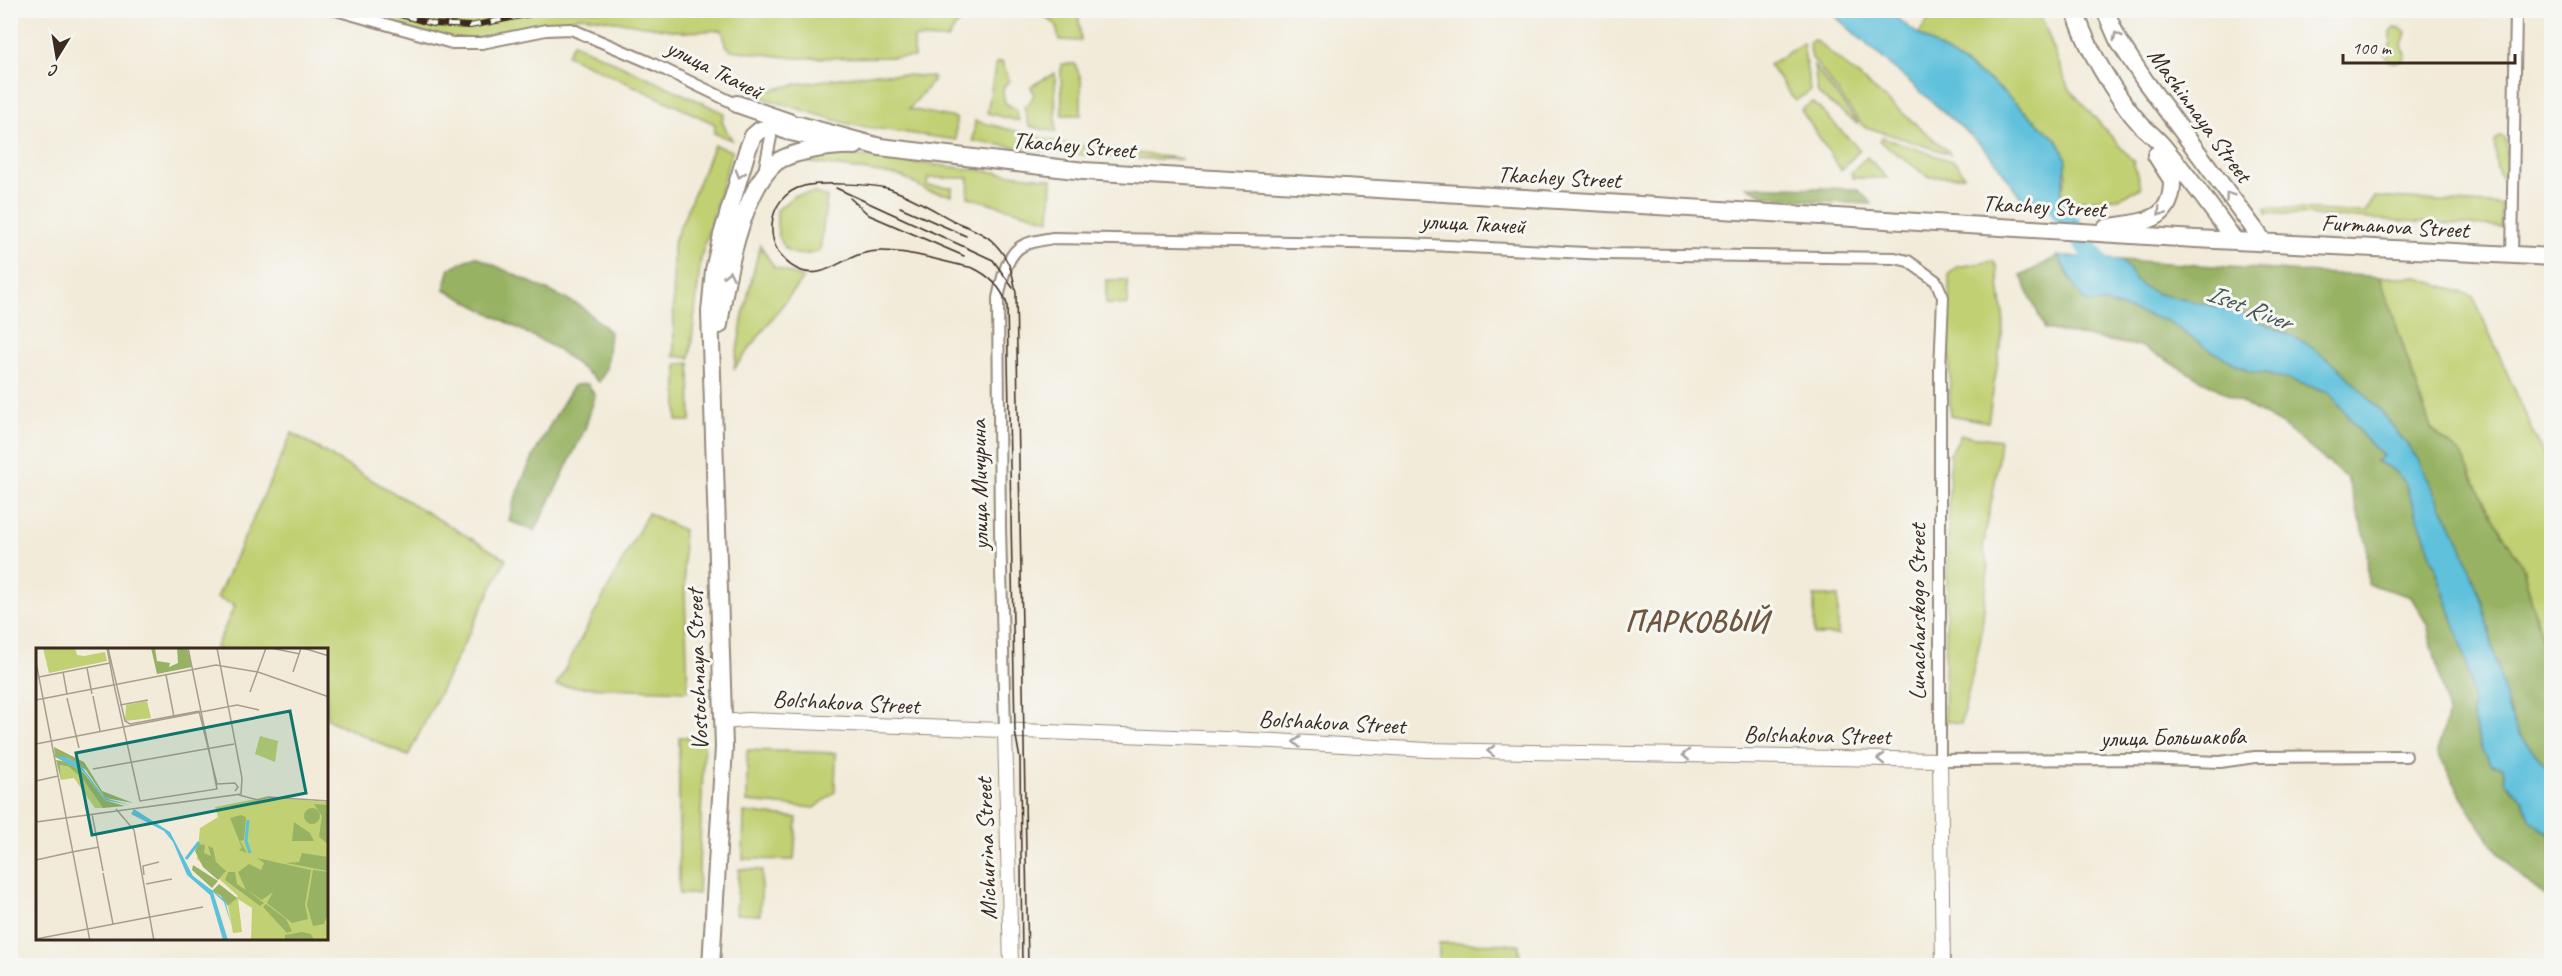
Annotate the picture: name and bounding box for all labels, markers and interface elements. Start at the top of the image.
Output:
north arrow [27,27,87,87]
scale bar [2343,27,2516,65]
street label: улица Ткачей [660,31,770,107]
one-way arrow [2113,32,2124,43]
text: 100 m [2352,37,2393,59]
street label: Mashinnaya Street [2141,42,2260,190]
text: С [46,60,60,81]
street label: Tkachey Street [1011,125,1139,165]
street label: Tkachey Street [1497,159,1623,195]
one-way arrow [735,168,747,179]
street label: Tkachey Street [1982,188,2108,224]
one-way arrow [2225,191,2236,202]
street label: улица Ткачей [1418,205,1528,241]
one-way arrow [2157,205,2168,215]
street label: Furmanova Street [2321,207,2472,245]
one-way arrow [722,270,735,280]
water label: Iset River [2202,276,2300,340]
street label: улица Мичурина [963,418,995,553]
street label: Lunacharskogo Street [1902,522,1932,700]
street label: Vostochnaya Street [679,586,715,751]
district label: ПАРКОВЫЙ [1625,602,1773,640]
inset map [36,648,328,940]
street label: Bolshakova Street [772,683,922,721]
street label: Bolshakova Street [1258,703,1408,741]
street label: Bolshakova Street [1743,719,1893,751]
street label: улица Большакова [2098,721,2247,753]
one-way arrow [1292,735,1301,748]
one-way arrow [1487,745,1496,758]
one-way arrow [1682,749,1691,761]
one-way arrow [1877,753,1886,765]
street label: Michurina Street [968,775,1003,921]

